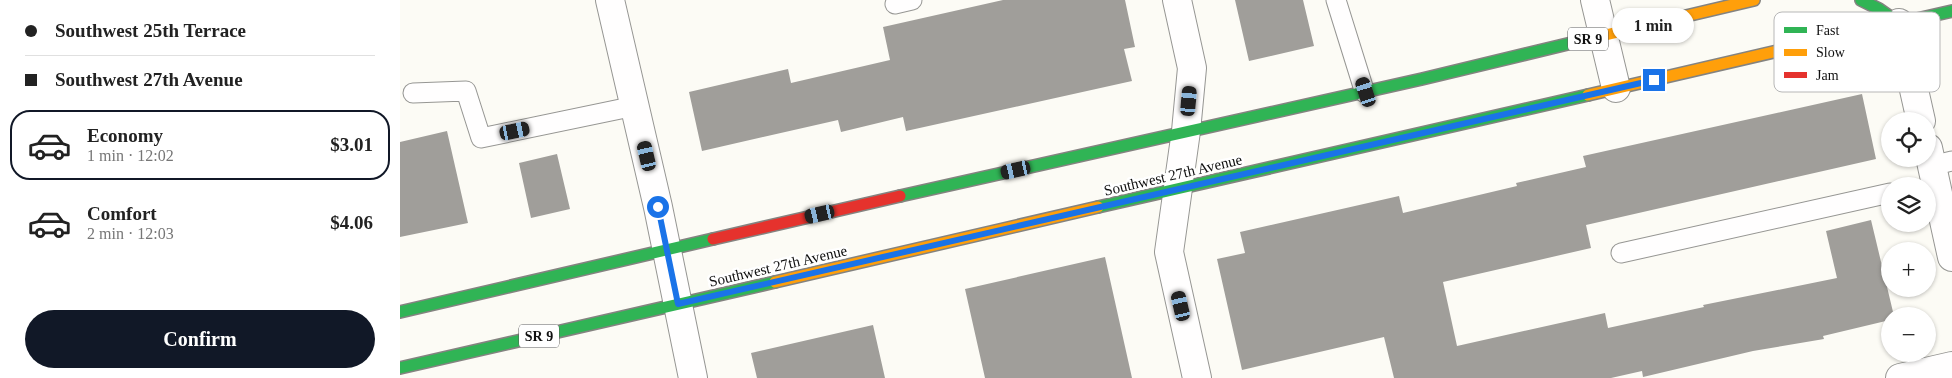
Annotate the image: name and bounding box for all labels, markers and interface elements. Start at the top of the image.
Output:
callout: 1 min [1613,8,1695,42]
legend [1774,12,1940,92]
text: 1 min [1634,17,1672,34]
text: Southwest 25th Terrace [55,20,246,41]
text: Fast [1816,23,1839,38]
road number: SR 9 [1568,28,1608,50]
text: Slow [1816,45,1846,60]
text: Jam [1816,68,1839,83]
text: Southwest 27th Avenue [55,69,243,90]
route end [1643,69,1665,91]
car [1354,75,1377,109]
car [1180,85,1197,117]
map controls [1881,112,1936,362]
button: locate [1881,112,1936,167]
car [498,121,531,141]
icon: car [27,123,72,168]
text: Economy [87,125,163,146]
text: $3.01 [330,134,373,155]
car [636,140,657,172]
text: 1 min · 12:02 [87,147,174,164]
street label: Southwest 27th Avenue [1102,151,1244,199]
car [999,159,1032,181]
button: layers [1881,177,1936,232]
route start [647,196,669,218]
icon: car [27,201,72,246]
text: Comfort [87,203,157,224]
car [803,203,836,225]
text: $4.06 [330,212,373,233]
text: 2 min · 12:03 [87,225,174,242]
street label: Southwest 27th Avenue [707,242,849,290]
button: + [1881,242,1936,297]
car [1170,290,1191,322]
button: − [1881,307,1936,362]
button: Confirm [25,310,375,368]
road number: SR 9 [519,324,559,348]

